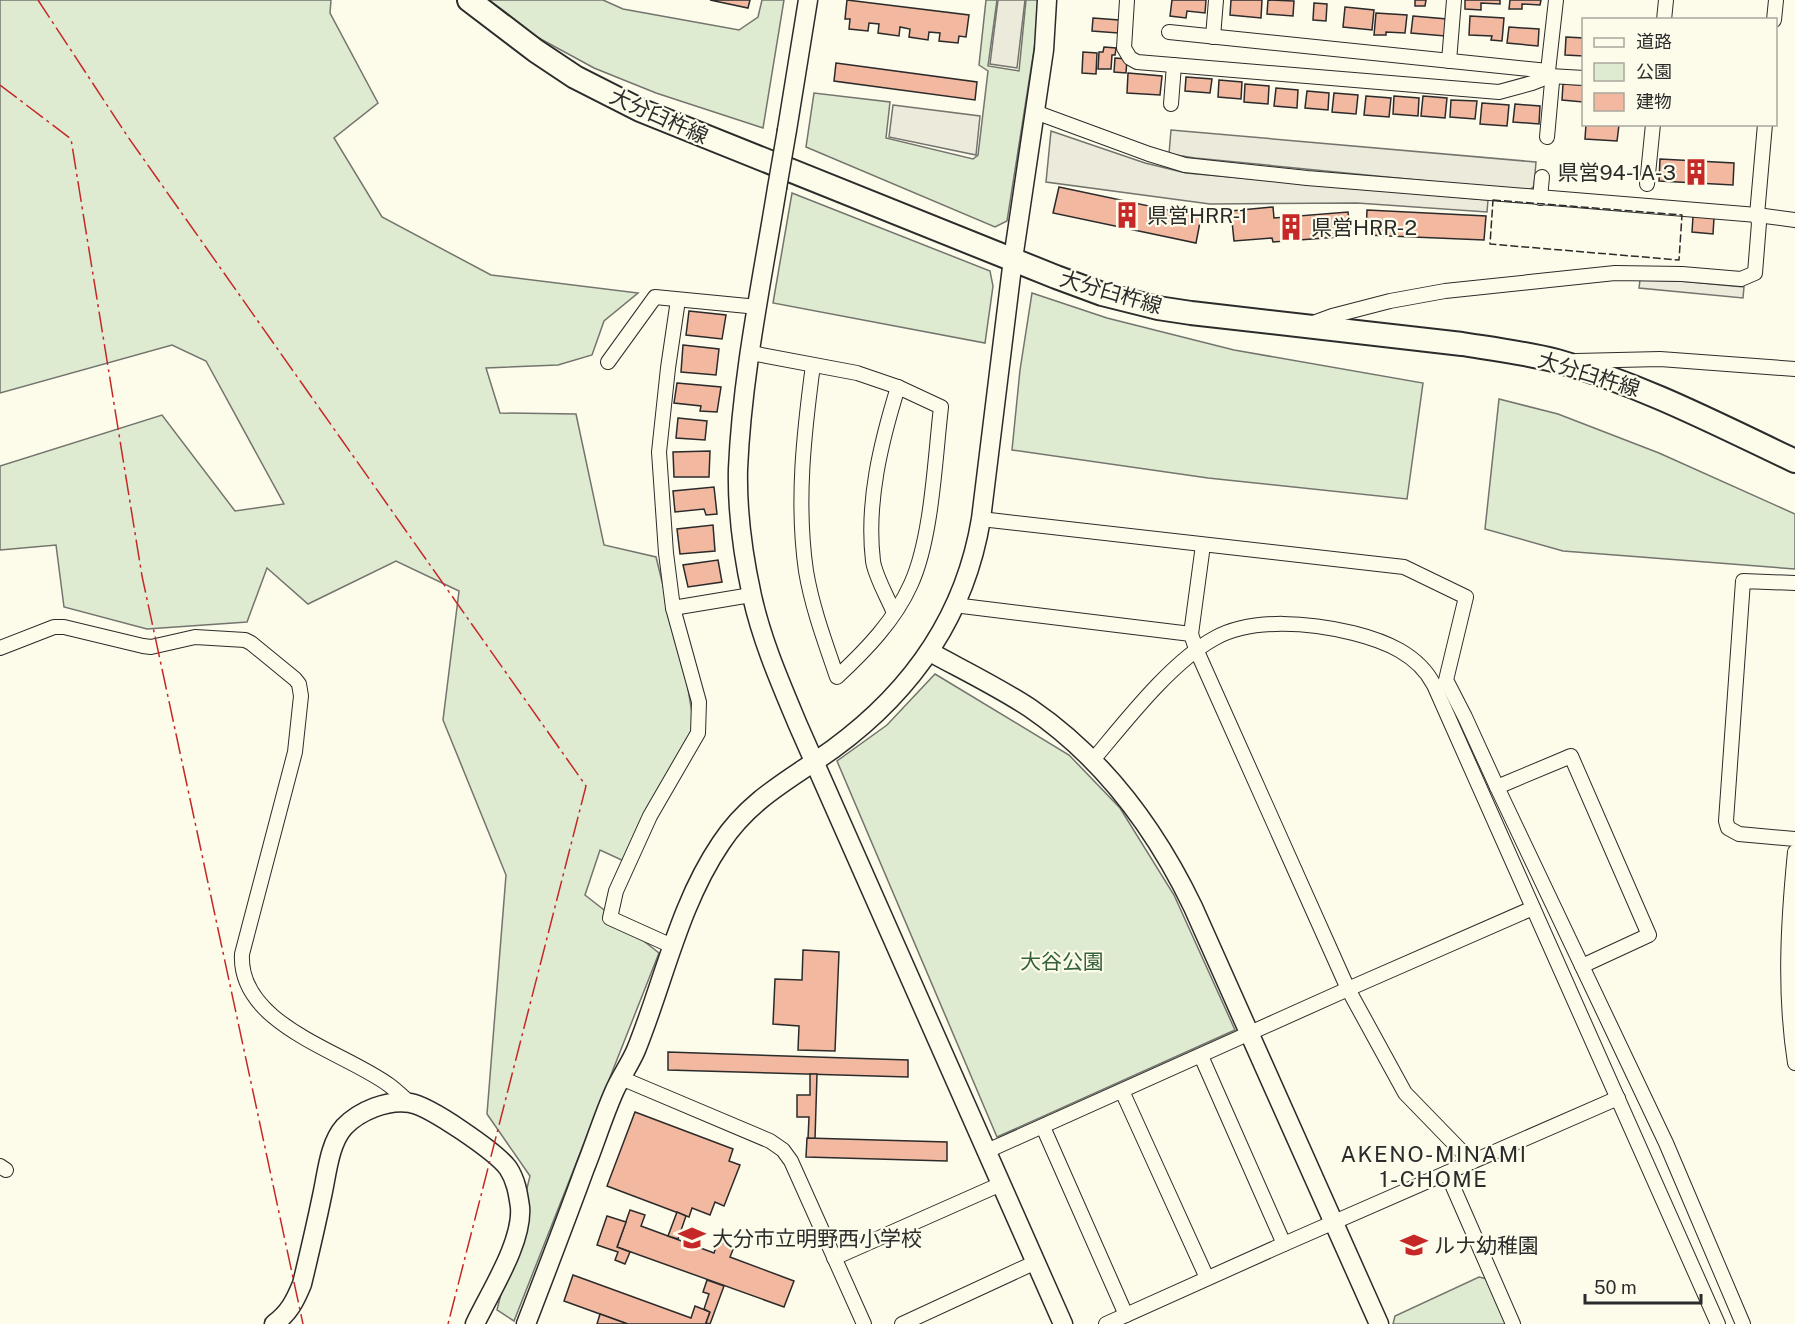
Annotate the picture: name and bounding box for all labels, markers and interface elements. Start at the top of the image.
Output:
legend [1582,18,1777,126]
text: 道路 [1636,31,1672,52]
text: 公園 [1636,61,1672,82]
street label: 大分臼杵線 [606,83,712,149]
text: 建物 [1636,91,1672,112]
building icon: 県営94-1A-3 [1681,157,1711,187]
place label: 県営94-1A-3 [1557,160,1676,185]
building icon: 県営HRR-1 [1112,200,1142,230]
place label: 県営HRR-1 [1147,203,1247,228]
building icon: 県営HRR-2 [1276,212,1306,242]
place label: 県営HRR-2 [1311,215,1417,240]
street label: 大分臼杵線 [1057,266,1165,318]
street label: 大分臼杵線 [1535,347,1643,401]
park label: 大谷公園 [1020,949,1104,974]
district label: AKENO-MINAMI 1-CHOME [1340,1141,1528,1192]
school or university icon: 大分市立明野西小学校 [677,1223,707,1253]
place label: 大分市立明野西小学校 [712,1226,922,1251]
school or university icon: ルナ幼稚園 [1399,1230,1429,1260]
place label: ルナ幼稚園 [1434,1233,1539,1258]
scale bar [1585,1267,1700,1305]
text: 50 m [1594,1277,1637,1298]

